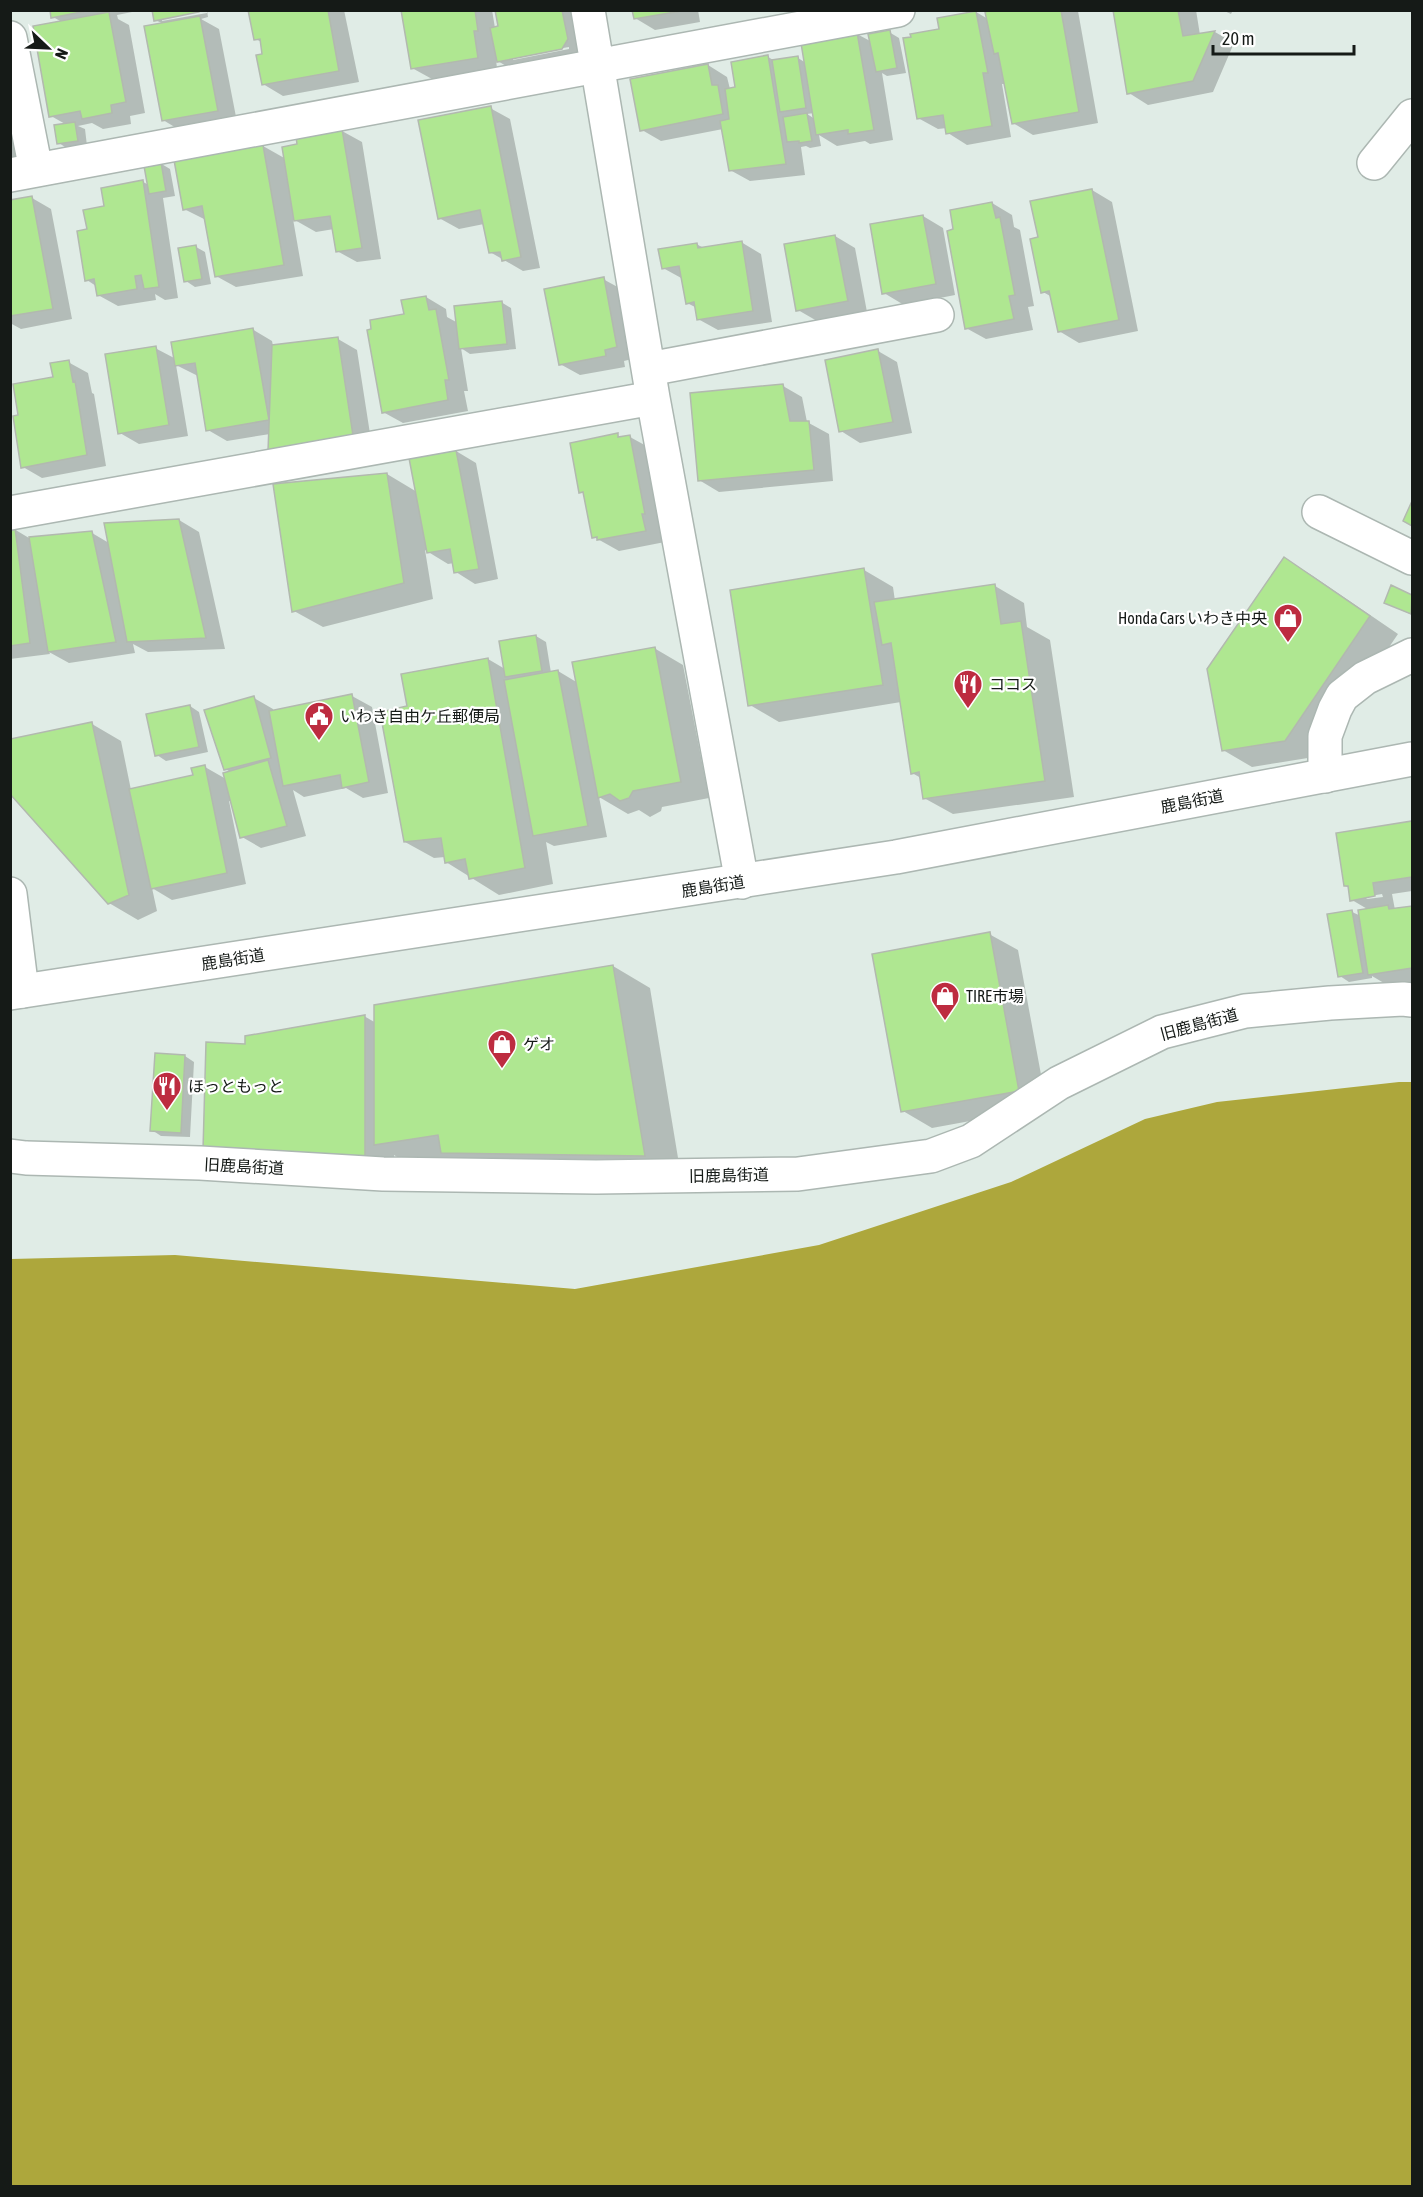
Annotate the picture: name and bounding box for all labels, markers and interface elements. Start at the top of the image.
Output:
north arrow [18,18,78,78]
scale bar [1213,18,1354,56]
text: 20 m [1222,28,1254,49]
text: N [52,46,72,62]
shop icon: Honda Cars いわき中央 [1272,602,1304,644]
place label: Honda Cars いわき中央 [1118,609,1267,627]
restaurant icon: ココス [952,668,984,710]
place label: ココス [989,675,1037,693]
public building icon: いわき自由ケ丘郵便局 [303,700,335,742]
place label: いわき自由ケ丘郵便局 [340,707,500,725]
street label: 鹿島街道 [1159,786,1225,816]
street label: 鹿島街道 [680,872,746,900]
street label: 鹿島街道 [200,945,266,973]
shop icon: TIRE市場 [929,980,961,1022]
place label: TIRE市場 [966,987,1024,1005]
street label: 旧鹿島街道 [1158,1005,1240,1043]
shop icon: ゲオ [486,1028,518,1070]
place label: ゲオ [523,1035,555,1053]
restaurant icon: ほっともっと [151,1070,183,1112]
place label: ほっともっと [188,1077,284,1095]
street label: 旧鹿島街道 [204,1155,284,1177]
street label: 旧鹿島街道 [689,1165,769,1185]

